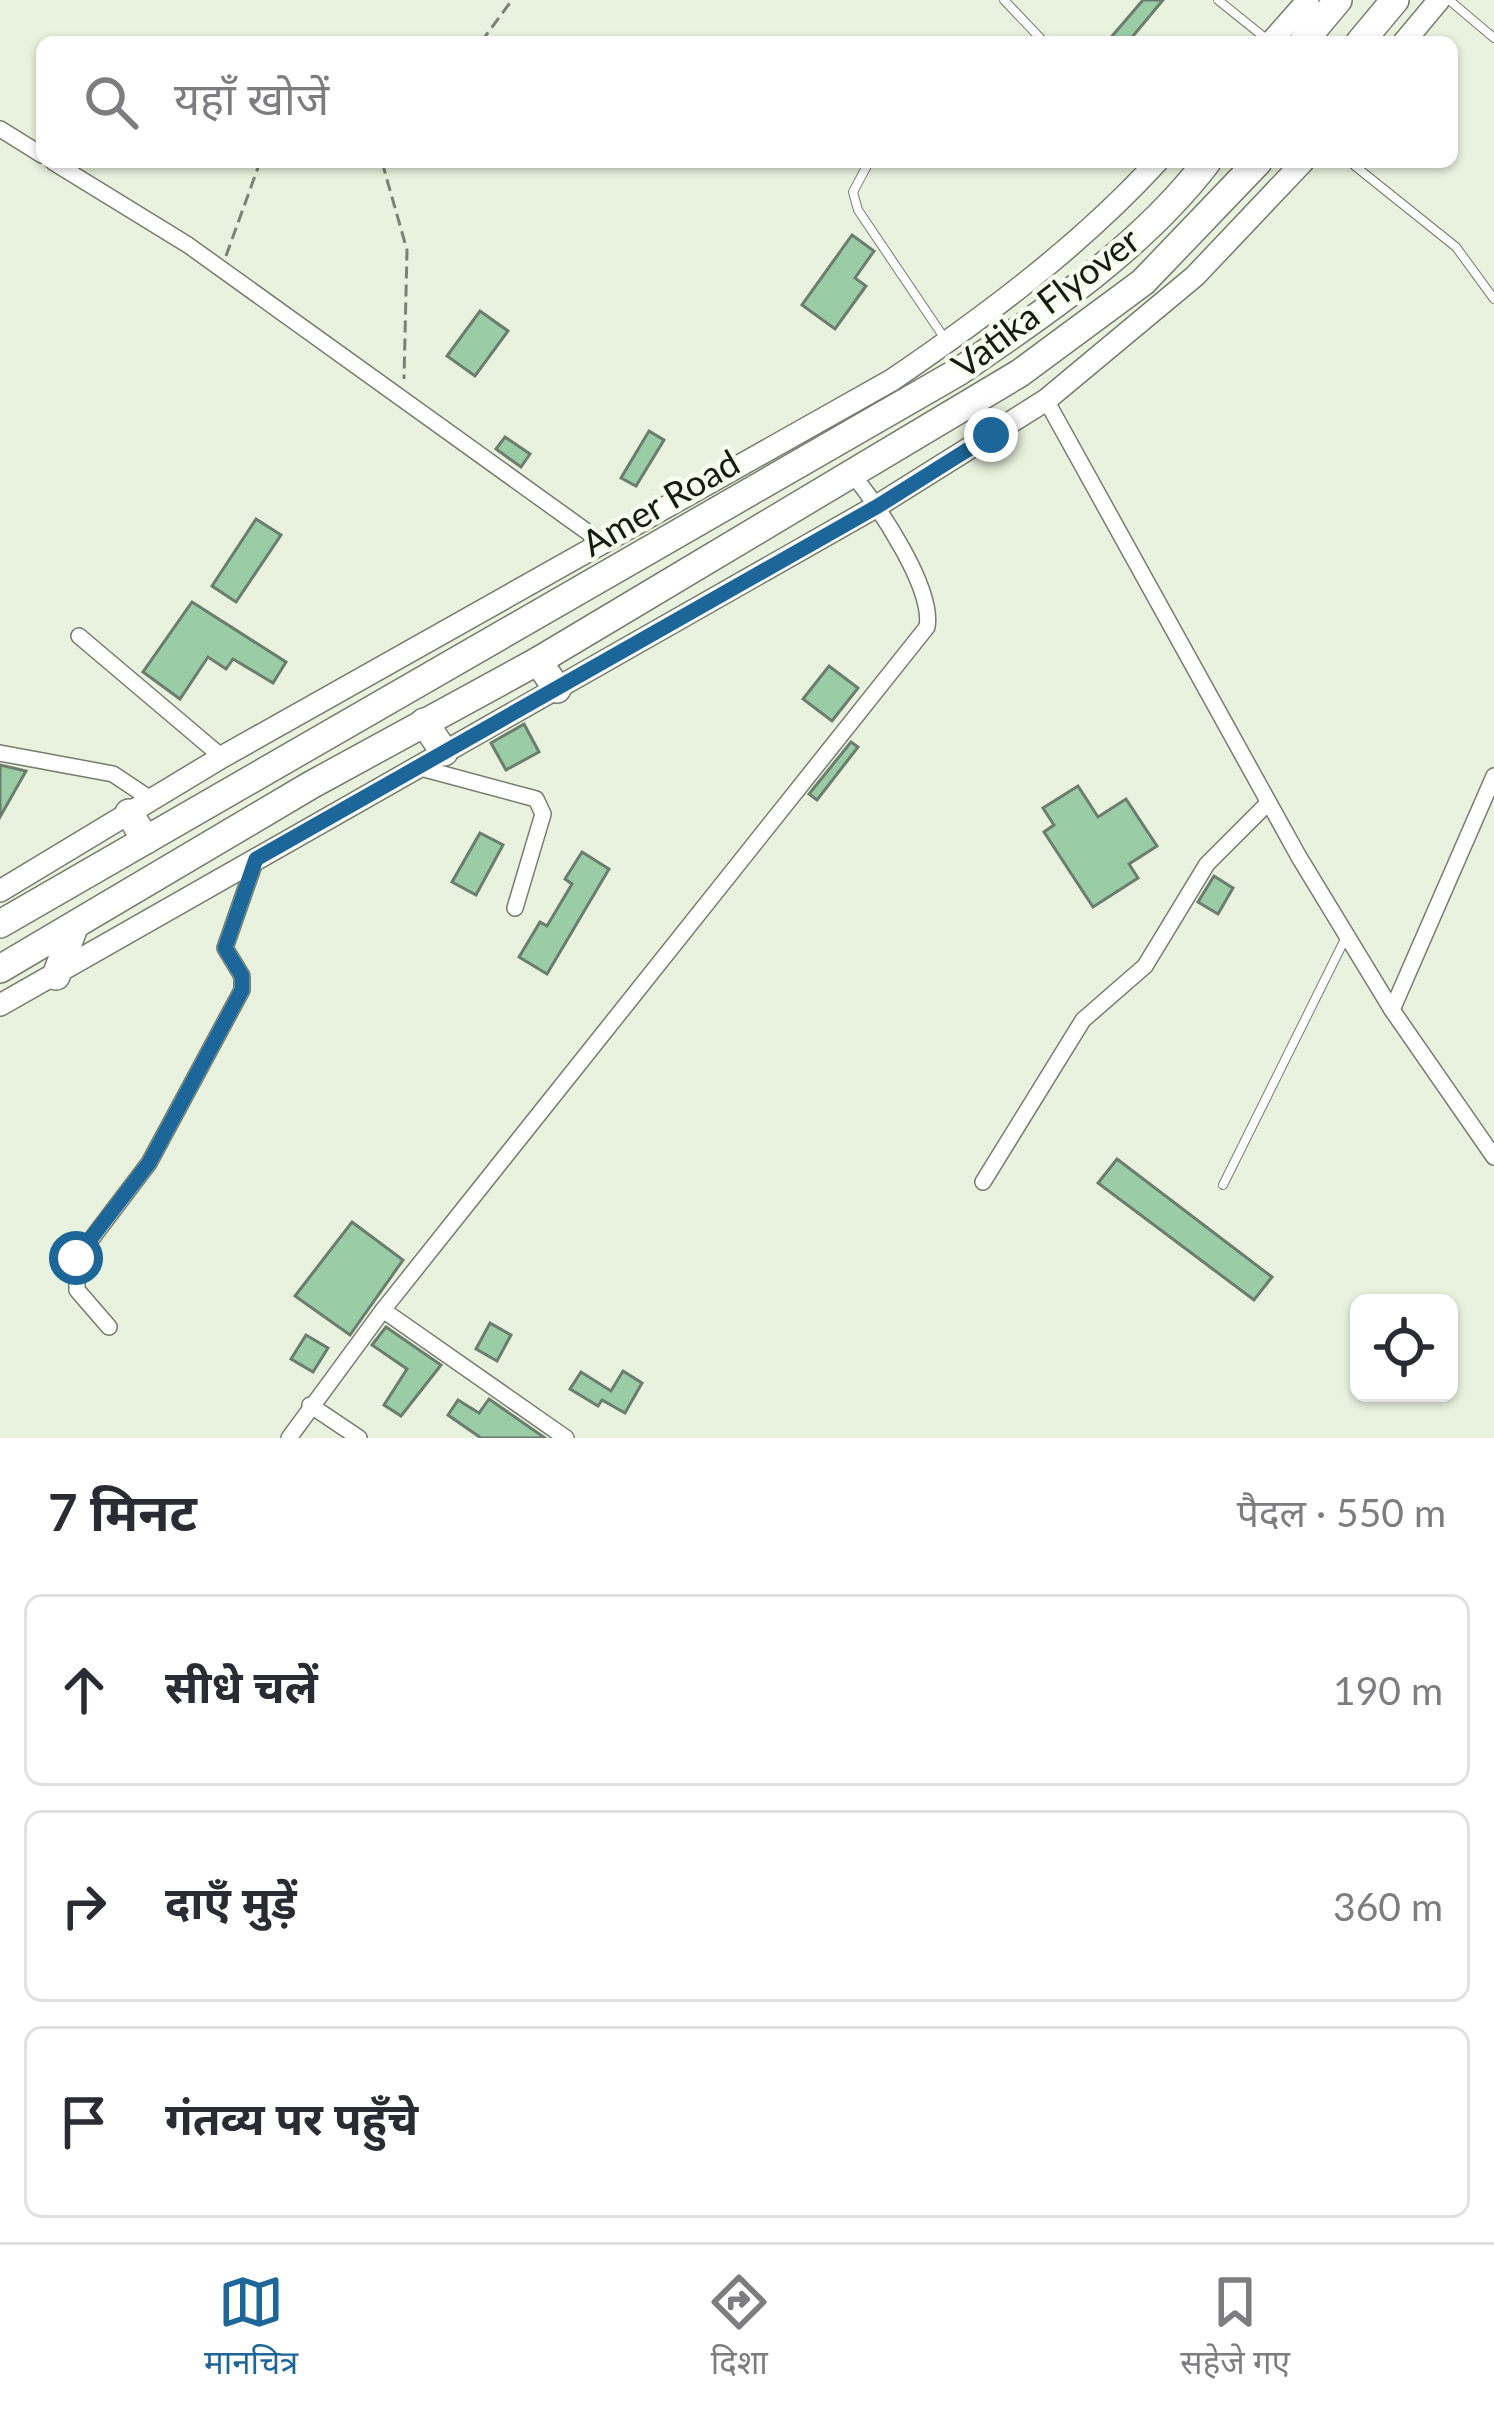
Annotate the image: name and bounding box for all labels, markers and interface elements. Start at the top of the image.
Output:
search box [36,36,1458,168]
icon: search [78,69,144,135]
text: यहाँ खोजें [174,71,329,125]
street label: Vatika Flyover [942,217,1148,387]
route end [964,408,1018,462]
street label: Amer Road [574,439,746,565]
route start [49,1231,103,1285]
map controls [1350,1294,1458,1402]
button: locate [1350,1294,1458,1402]
text: 7 मिनट [48,1481,197,1542]
text: पैदल · 550 m [1237,1489,1446,1535]
icon: ahead [51,1657,117,1723]
text: सीधे चलें [165,1659,318,1713]
text: 190 m [1333,1667,1443,1713]
icon: right [51,1873,117,1939]
text: दाएँ मुड़ें [165,1875,297,1929]
text: 360 m [1333,1883,1443,1929]
icon: arrive [51,2089,117,2155]
text: गंतव्य पर पहुँचे [165,2091,418,2145]
tab: मानचित्र [204,2269,298,2387]
tab: दिशा [706,2269,772,2387]
tab: सहेजे गए [1180,2269,1290,2387]

